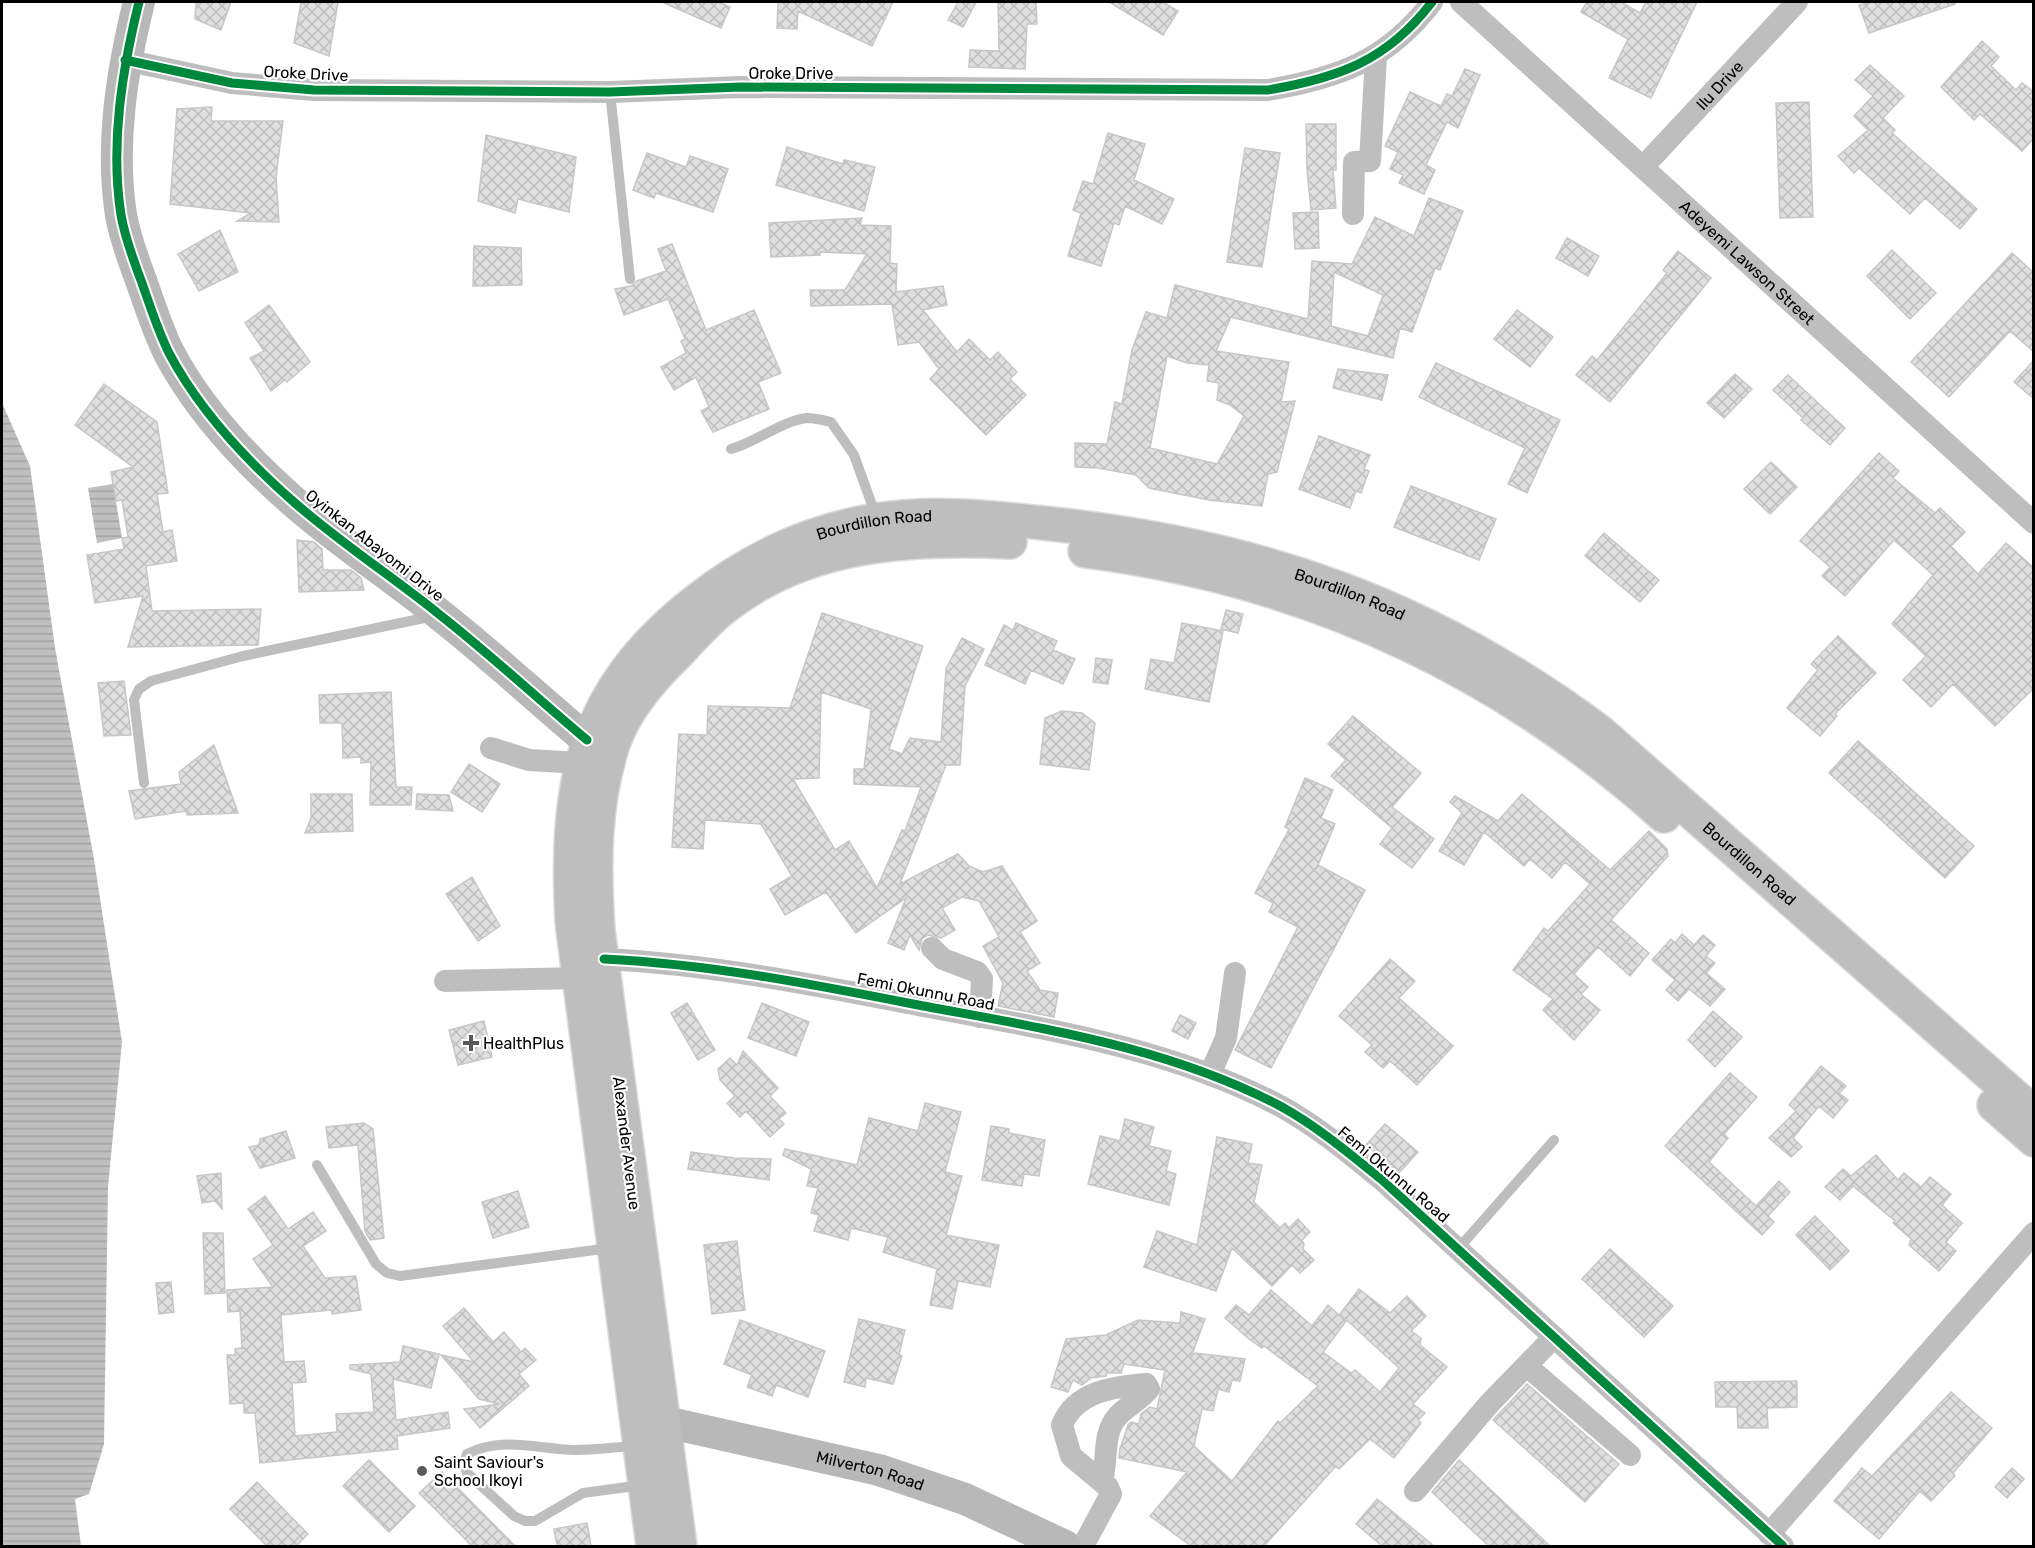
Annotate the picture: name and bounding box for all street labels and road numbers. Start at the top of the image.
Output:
street label: Ilu Drive [1692,57,1747,114]
street label: Oroke Drive [263,62,349,85]
street label: Oroke Drive [748,64,834,83]
street label: Adeyemi Lawson Street [1675,196,1819,329]
street label: Oyinkan Abayomi Drive [302,485,448,605]
street label: Bourdillon Road [814,506,932,544]
street label: Bourdillon Road [1292,564,1408,624]
street label: Bourdillon Road [1699,818,1800,910]
street label: Femi Okunnu Road [856,969,996,1014]
street label: Alexander Avenue [609,1075,644,1211]
street label: Femi Okunnu Road [1334,1122,1453,1227]
street label: Milverton Road [814,1447,927,1495]

